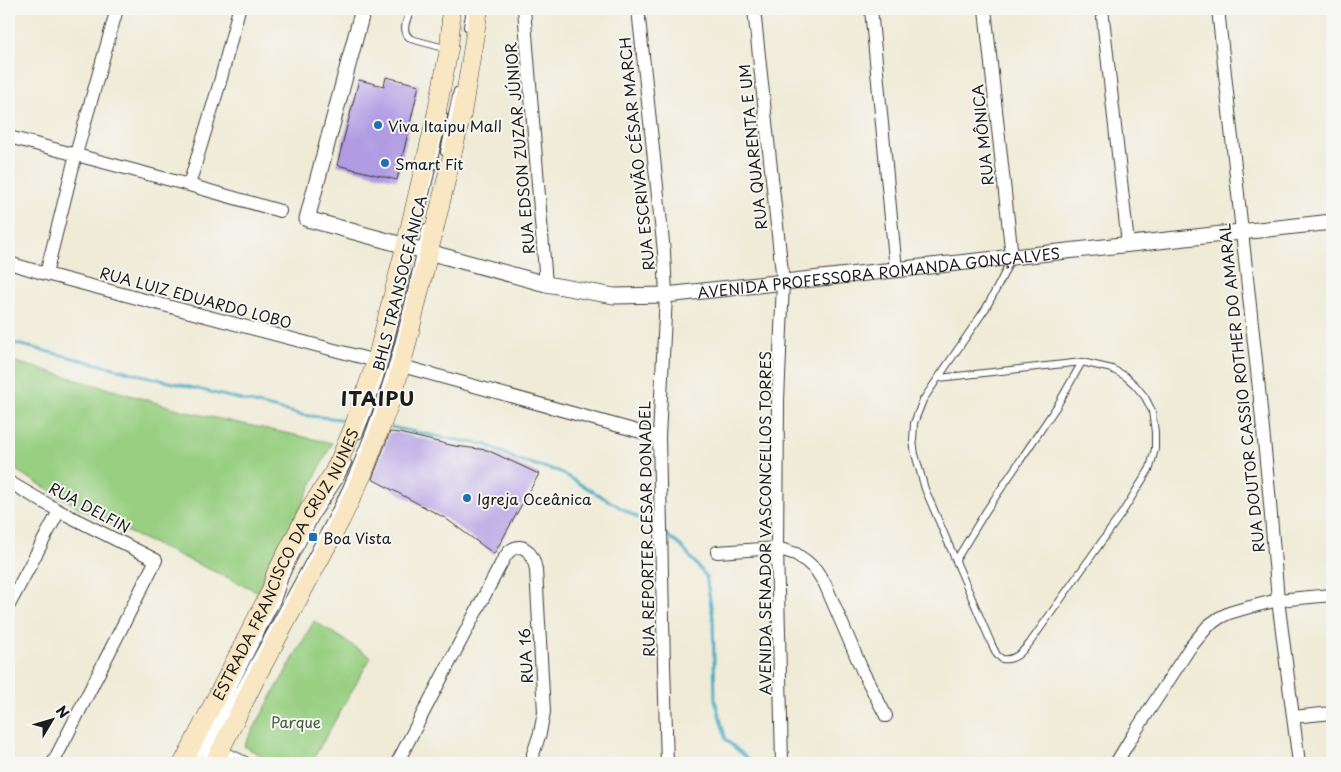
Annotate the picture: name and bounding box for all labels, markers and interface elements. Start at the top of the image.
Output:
street label: RUA ESCRIVÃO CÉSAR MARCH [612,36,660,272]
street label: RUA EDSON ZUZAR JÚNIOR [498,41,540,255]
street label: RUA QUARENTA E UM [732,63,772,231]
street label: RUA MÔNICA [965,83,999,187]
place label: Viva Itaipu Mall [388,114,502,137]
marker: Viva Itaipu Mall [372,119,384,131]
place label: Smart Fit [395,152,463,175]
marker: Smart Fit [379,157,391,169]
street label: BHLS TRANSOCEÂNICA [366,193,432,373]
street label: RUA DOUTOR CASSIO ROTHER DO AMARAL [1212,222,1270,554]
street label: AVENIDA PROFESSORA ROMANDA GONÇALVES [696,240,1061,303]
street label: RUA LUIZ EDUARDO LOBO [98,260,294,334]
street label: AVENIDA SENADOR VASCONCELLOS TORRES [753,351,776,695]
district label: ITAIPU [341,383,415,413]
street label: RUA REPORTER CESAR DONADEL [632,400,660,657]
street label: ESTRADA FRANCISCO DA CRUZ NUNES [205,424,363,704]
street label: RUA DELFIN [45,476,135,538]
place label: Igreja Oceânica [477,487,592,510]
marker: Igreja Oceânica [461,492,473,504]
place label: Boa Vista [323,526,392,549]
marker: Boa Vista [307,531,319,543]
street label: RUA 16 [512,628,538,684]
north arrow [28,694,78,744]
text: N [51,701,74,723]
park label: Parque [271,710,321,733]

